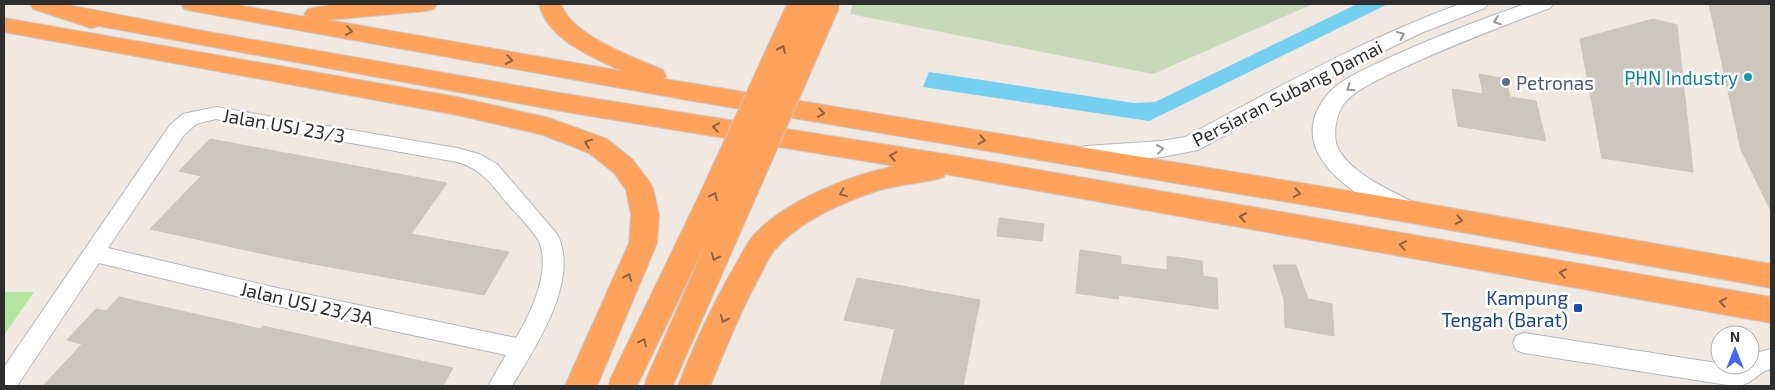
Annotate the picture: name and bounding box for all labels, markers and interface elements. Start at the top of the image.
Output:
one-way arrow [1493,15,1502,25]
one-way arrow [345,26,354,36]
one-way arrow [1396,31,1405,41]
street label: Persiaran Subang Damai [1188,35,1386,151]
one-way arrow [776,45,787,54]
one-way arrow [505,54,514,64]
place label: PHN Industry [1624,66,1738,89]
place label: Petronas [1516,71,1594,94]
marker: PHN Industry [1742,71,1754,83]
marker: Petronas [1500,76,1512,88]
one-way arrow [1346,82,1356,91]
street label: Jalan USJ 23/3 [221,103,347,147]
one-way arrow [817,108,826,118]
one-way arrow [711,123,720,133]
one-way arrow [977,134,986,144]
one-way arrow [584,138,593,149]
one-way arrow [1157,144,1165,155]
one-way arrow [889,151,898,161]
one-way arrow [839,187,848,198]
one-way arrow [1293,187,1302,197]
one-way arrow [708,192,718,201]
one-way arrow [1239,212,1248,222]
one-way arrow [1454,215,1463,225]
one-way arrow [1399,240,1408,250]
one-way arrow [711,252,722,261]
one-way arrow [1559,268,1568,279]
one-way arrow [622,273,633,282]
street label: Jalan USJ 23/3A [238,277,376,330]
place label: Kampung Tengah (Barat) [1441,286,1568,331]
one-way arrow [1719,297,1728,307]
marker: Kampung Tengah (Barat) [1572,302,1584,314]
one-way arrow [719,314,730,323]
north arrow [1710,325,1760,375]
text: N [1730,328,1740,345]
one-way arrow [637,338,648,347]

